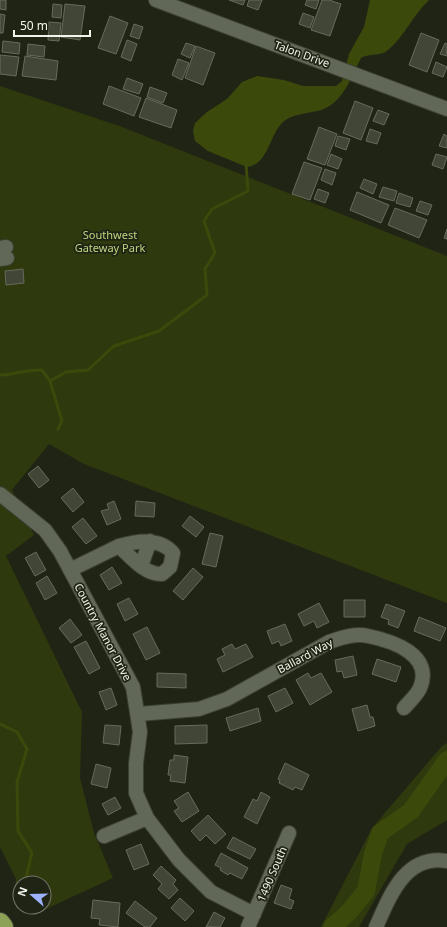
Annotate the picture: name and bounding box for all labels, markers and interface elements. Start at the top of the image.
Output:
scale bar [14,12,90,38]
text: 50 m [20,17,48,34]
street label: Talon Drive [272,37,332,70]
park label: Southwest Gateway Park [75,227,145,255]
street label: Country Manor Drive [71,580,136,683]
street label: Ballard Way [274,634,336,676]
street label: 1490 South [253,844,290,904]
north arrow [12,875,52,915]
text: N [14,885,31,898]

